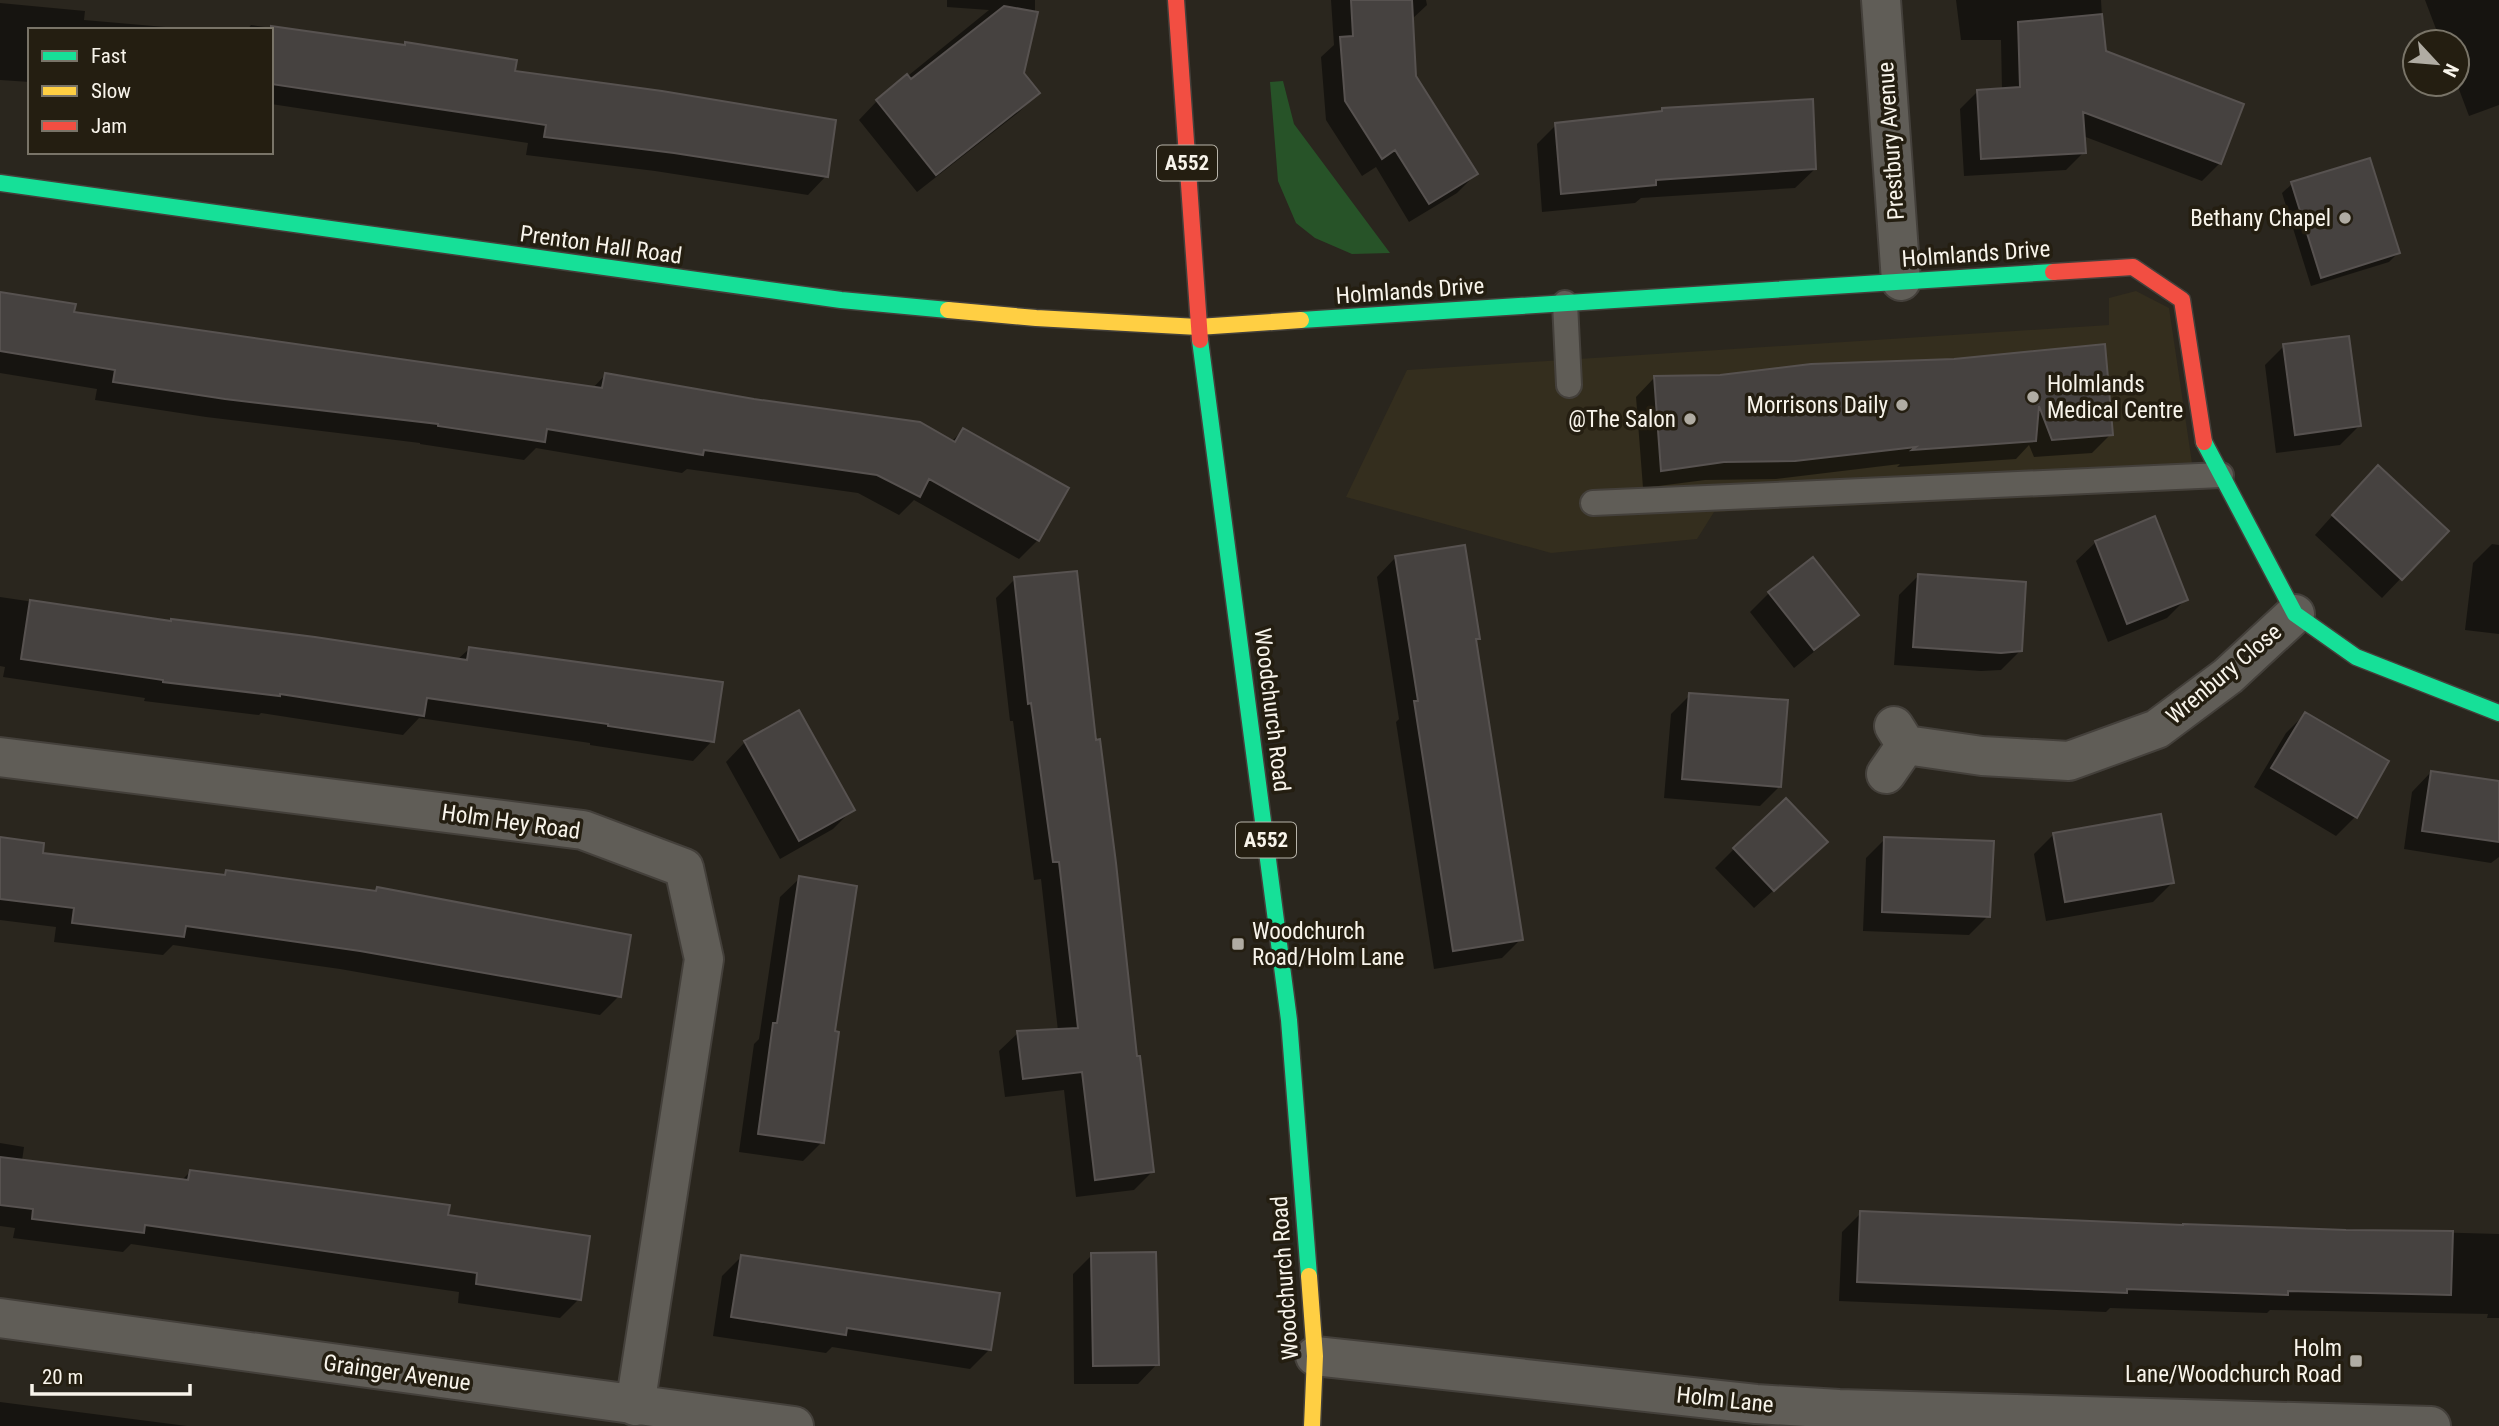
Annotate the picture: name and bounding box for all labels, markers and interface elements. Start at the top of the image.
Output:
legend [28,28,273,154]
north arrow [2401,28,2471,98]
text: Fast [91,44,127,68]
text: N [2438,60,2464,81]
street label: Prestbury Avenue [1872,61,1910,221]
text: Slow [91,79,131,103]
text: Jam [91,114,127,138]
road number: A552 [1157,146,1217,180]
place label: Bethany Chapel [2190,205,2331,232]
marker: Bethany Chapel [2337,210,2353,226]
street label: Prenton Hall Road [518,220,684,270]
street label: Holmlands Drive [1901,235,2051,273]
street label: Holmlands Drive [1335,272,1485,310]
place label: Holmlands Medical Centre [2047,371,2183,424]
marker: Holmlands Medical Centre [2025,389,2041,405]
place label: Morrisons Daily [1747,392,1888,419]
marker: Morrisons Daily [1894,397,1910,413]
place label: @The Salon [1568,406,1676,433]
marker: @The Salon [1682,411,1698,427]
street label: Wrenbury Close [2161,618,2287,730]
street label: Woodchurch Road [1249,627,1295,793]
street label: Holm Hey Road [440,799,582,845]
road number: A552 [1236,822,1296,858]
place label: Woodchurch Road/Holm Lane [1252,918,1404,971]
marker: Woodchurch Road/Holm Lane [1230,936,1246,952]
street label: Woodchurch Road [1266,1195,1304,1361]
place label: Holm Lane/Woodchurch Road [2125,1335,2342,1388]
street label: Grainger Avenue [322,1349,472,1397]
scale bar [32,1352,189,1396]
marker: Holm Lane/Woodchurch Road [2348,1353,2364,1369]
text: 20 m [42,1365,83,1389]
street label: Holm Lane [1675,1381,1775,1419]

